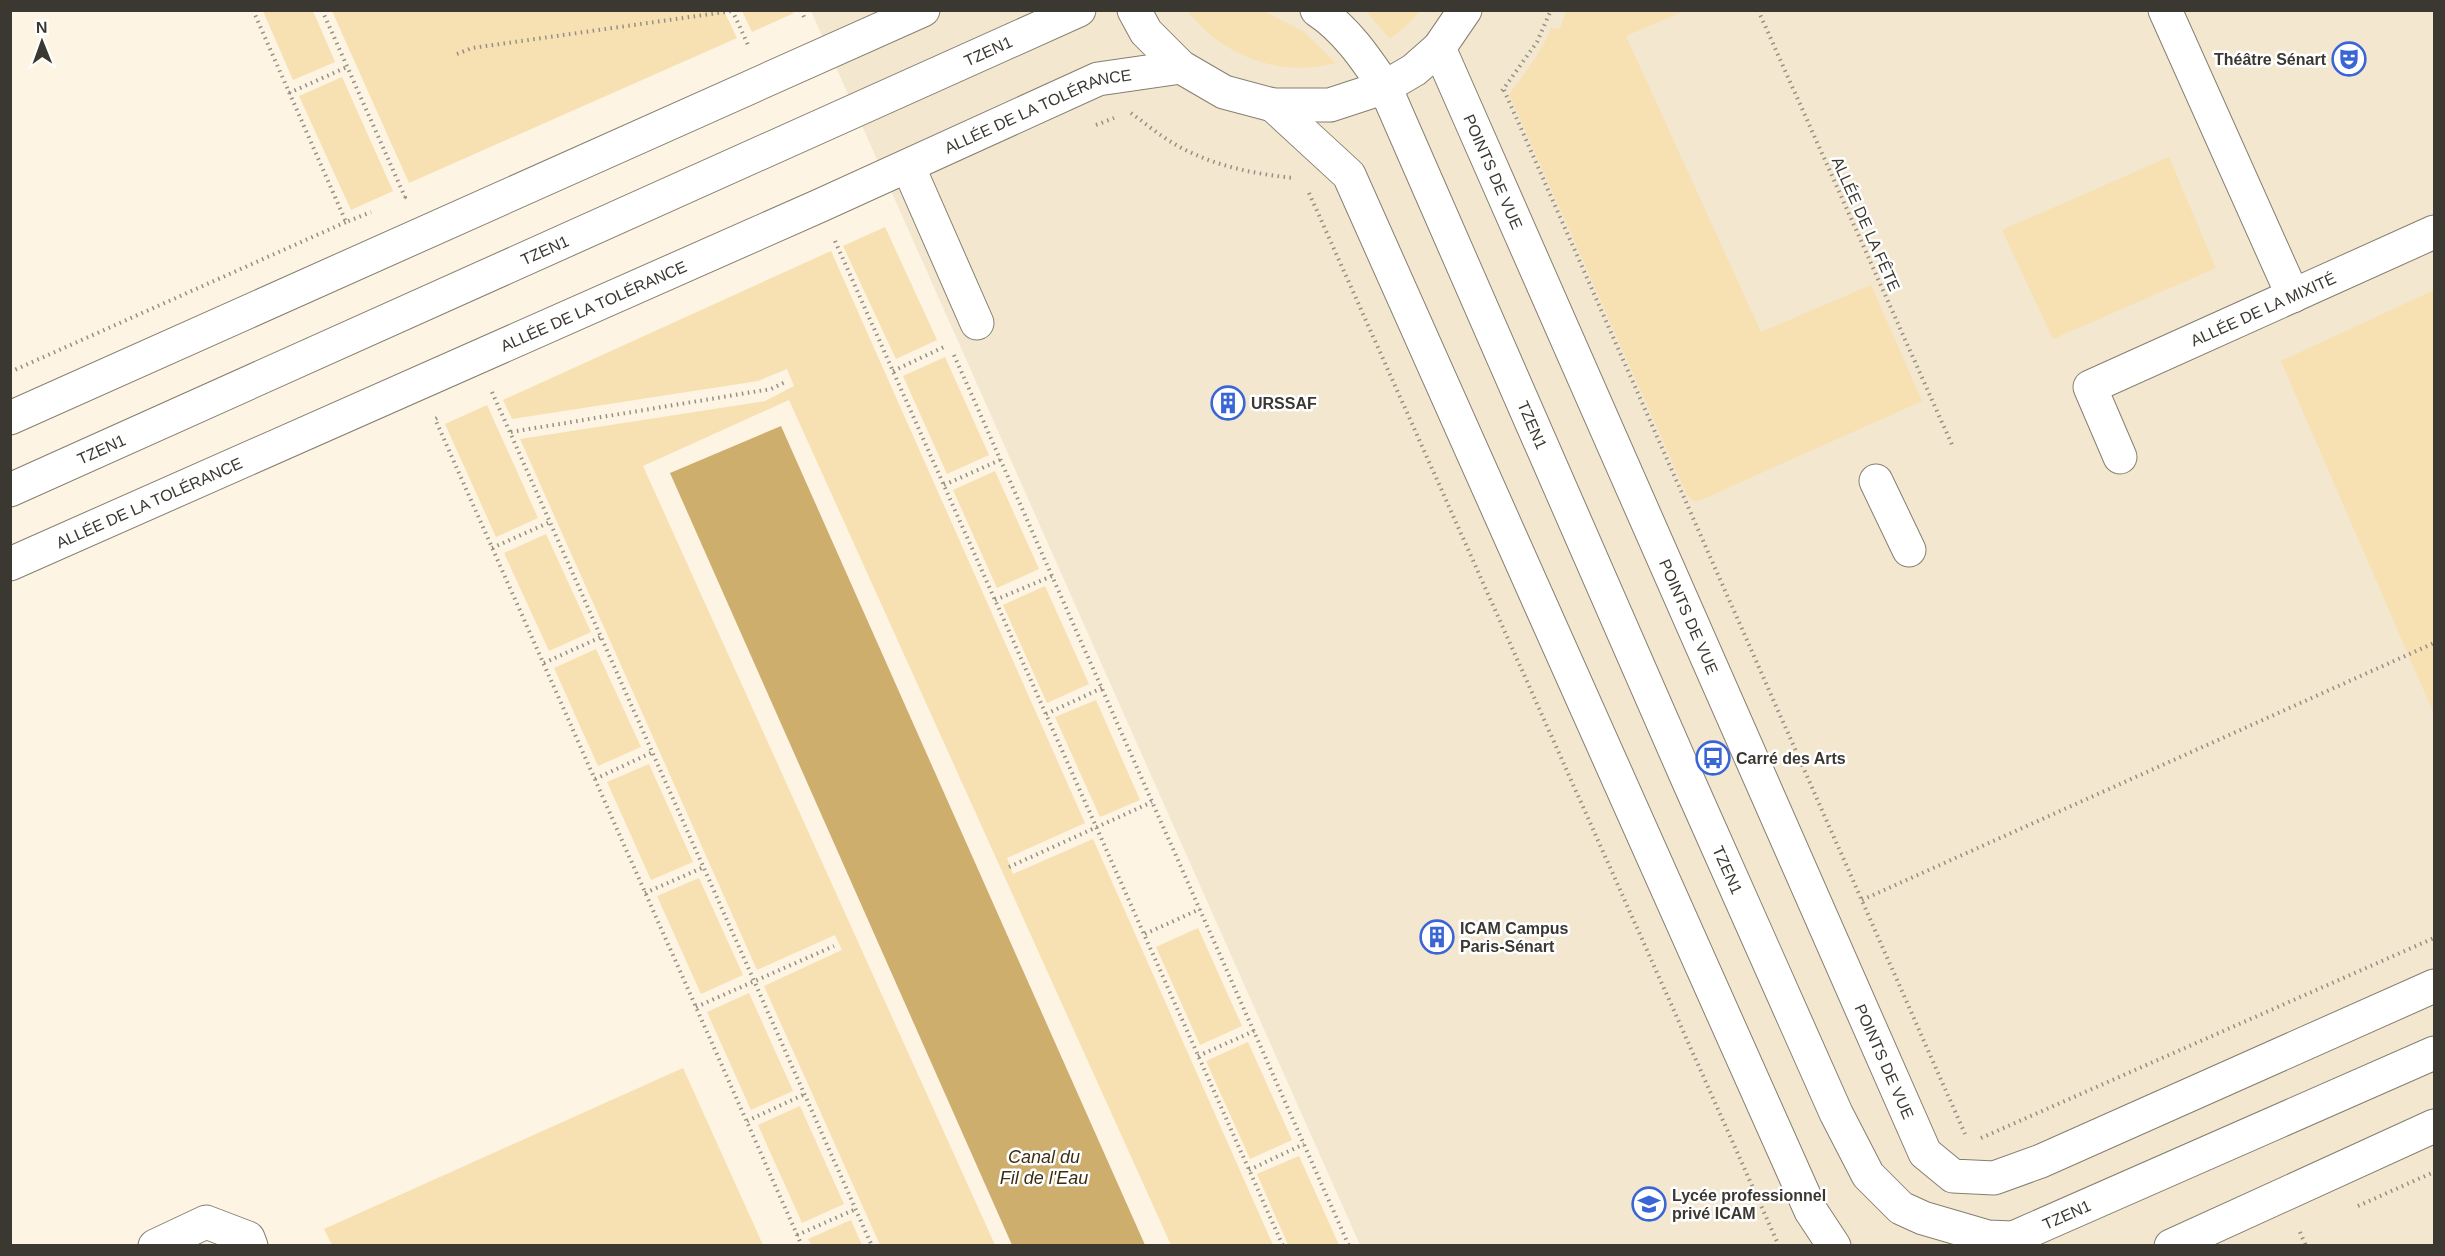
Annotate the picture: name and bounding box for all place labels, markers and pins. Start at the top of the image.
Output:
theatre icon: Théâtre Sénart [2331,41,2367,77]
place label: Théâtre Sénart [2214,51,2327,68]
building icon: URSSAF [1210,385,1246,421]
place label: URSSAF [1251,395,1317,412]
bus stop icon: Carré des Arts [1695,740,1731,776]
place label: Carré des Arts [1736,750,1846,767]
building icon: ICAM Campus Paris-Sénart [1419,919,1455,955]
place label: ICAM Campus Paris-Sénart [1460,920,1569,955]
school or university icon: Lycée professionnel privé ICAM [1631,1186,1667,1222]
place label: Lycée professionnel privé ICAM [1672,1187,1826,1222]

